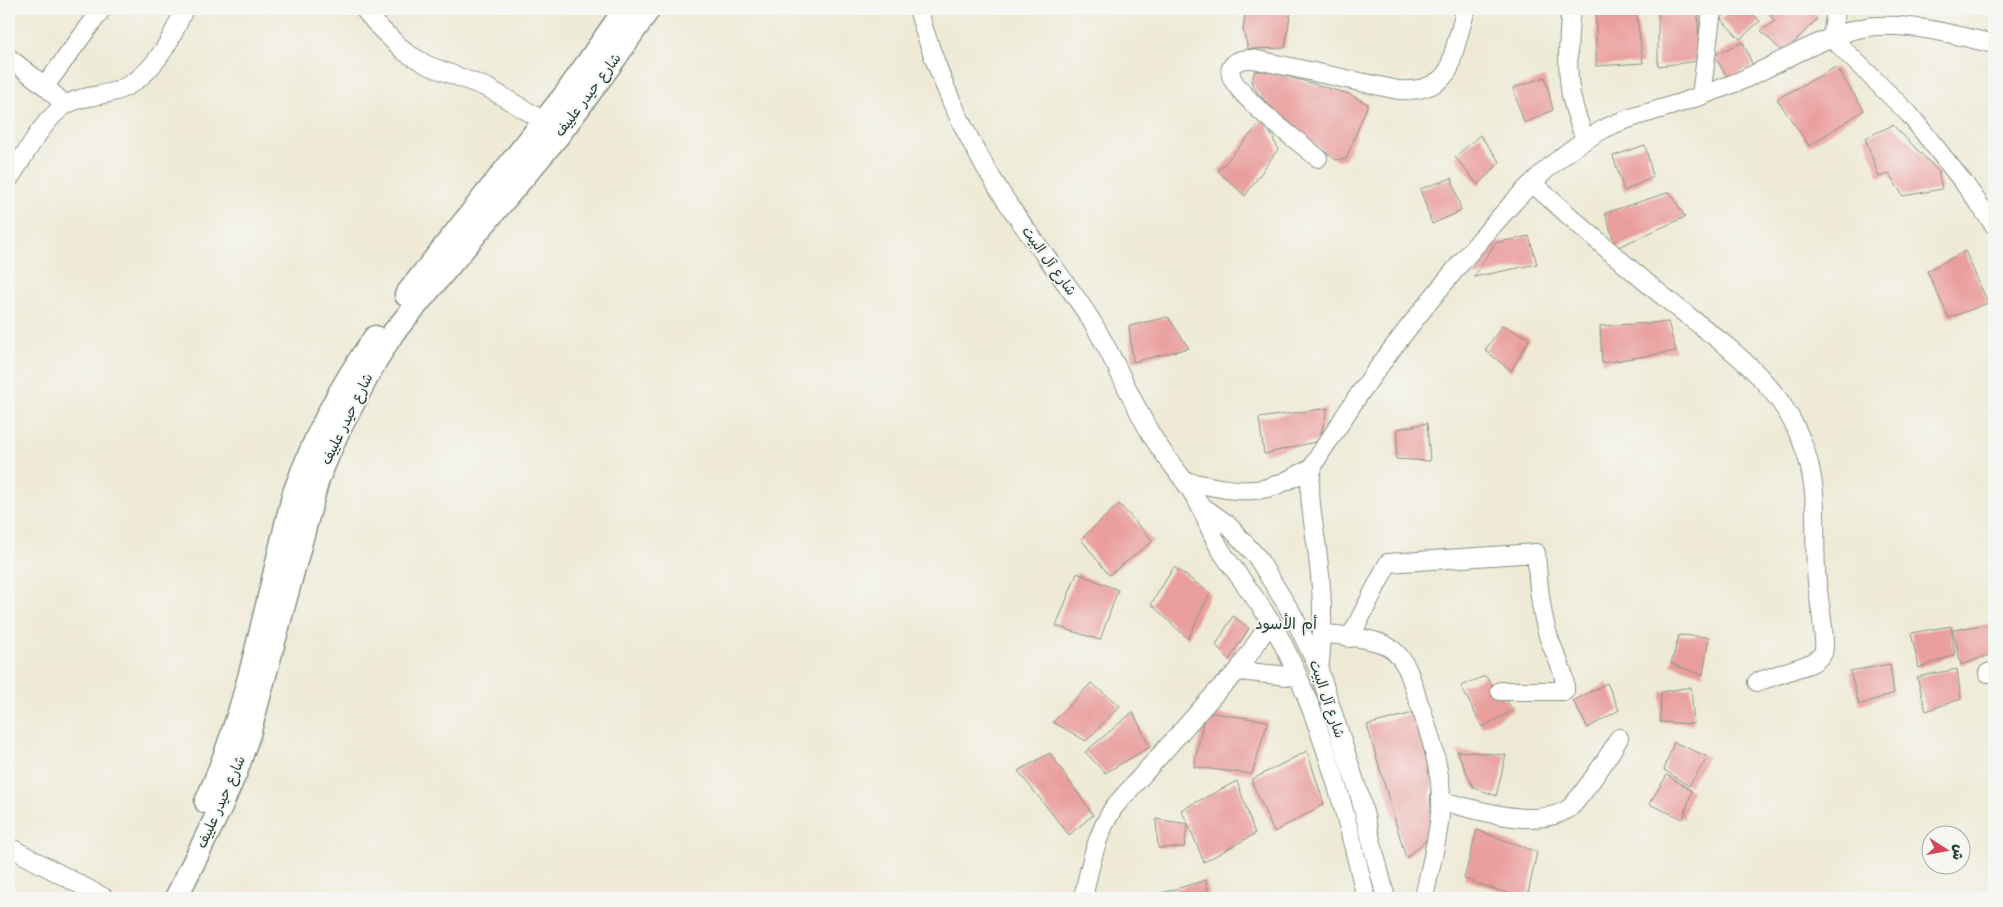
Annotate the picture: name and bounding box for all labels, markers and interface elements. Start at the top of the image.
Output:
street label: شارع حيدر علييف [551,50,626,140]
street label: شارع آل البيت [1017,223,1080,300]
street label: شارع حيدر علييف [318,371,377,468]
district label: أم الأسود [1255,613,1317,636]
street label: شارع آل البيت [1305,658,1348,741]
street label: شارع حيدر علييف [193,753,250,851]
north arrow [1920,824,1970,874]
text: ش [1948,843,1968,862]

